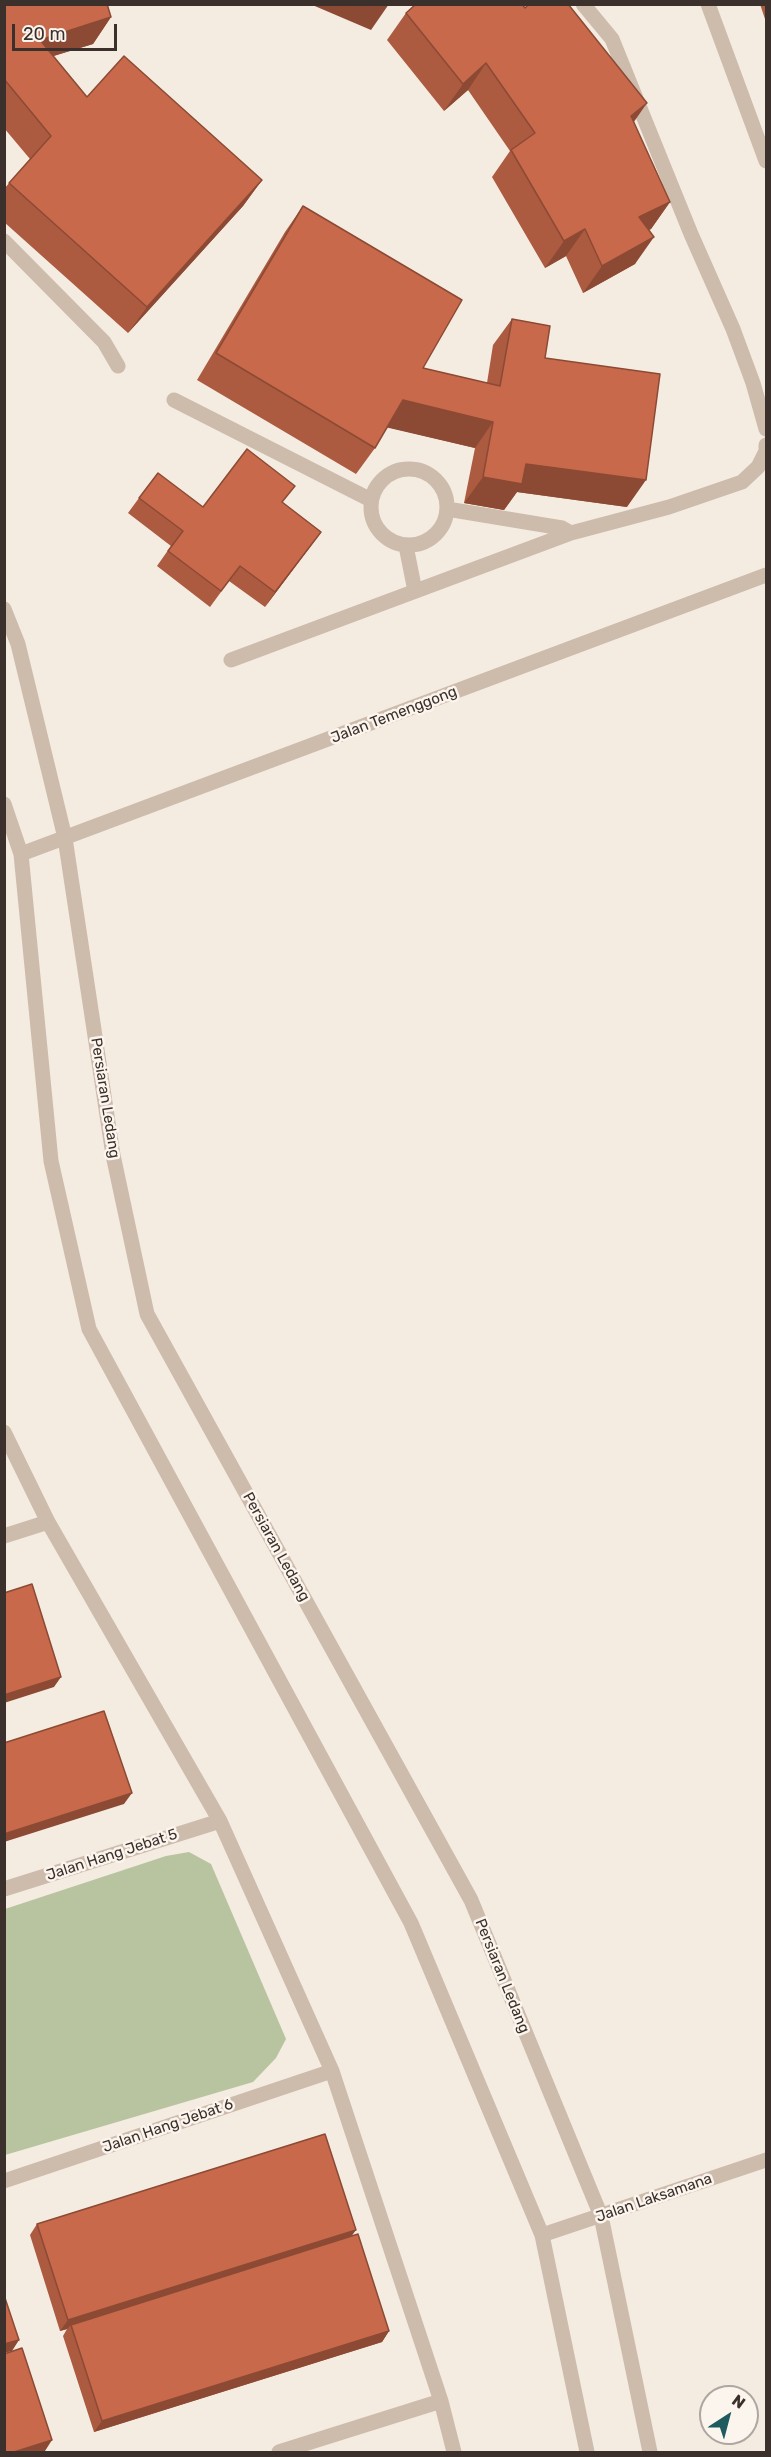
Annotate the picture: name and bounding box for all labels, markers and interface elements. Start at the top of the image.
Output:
scale bar [15,12,120,50]
text: 20 m [23,23,65,45]
street label: Jalan Temenggong [328,683,460,747]
street label: Persiaran Ledang [87,1036,123,1160]
street label: Persiaran Ledang [239,1489,313,1605]
street label: Jalan Hang Jebat 5 [44,1825,180,1885]
street label: Persiaran Ledang [471,1916,533,2036]
street label: Jalan Hang Jebat 6 [100,2095,236,2157]
street label: Jalan Laksamana [594,2170,714,2226]
north arrow [699,2385,759,2445]
text: N [728,2391,749,2413]

